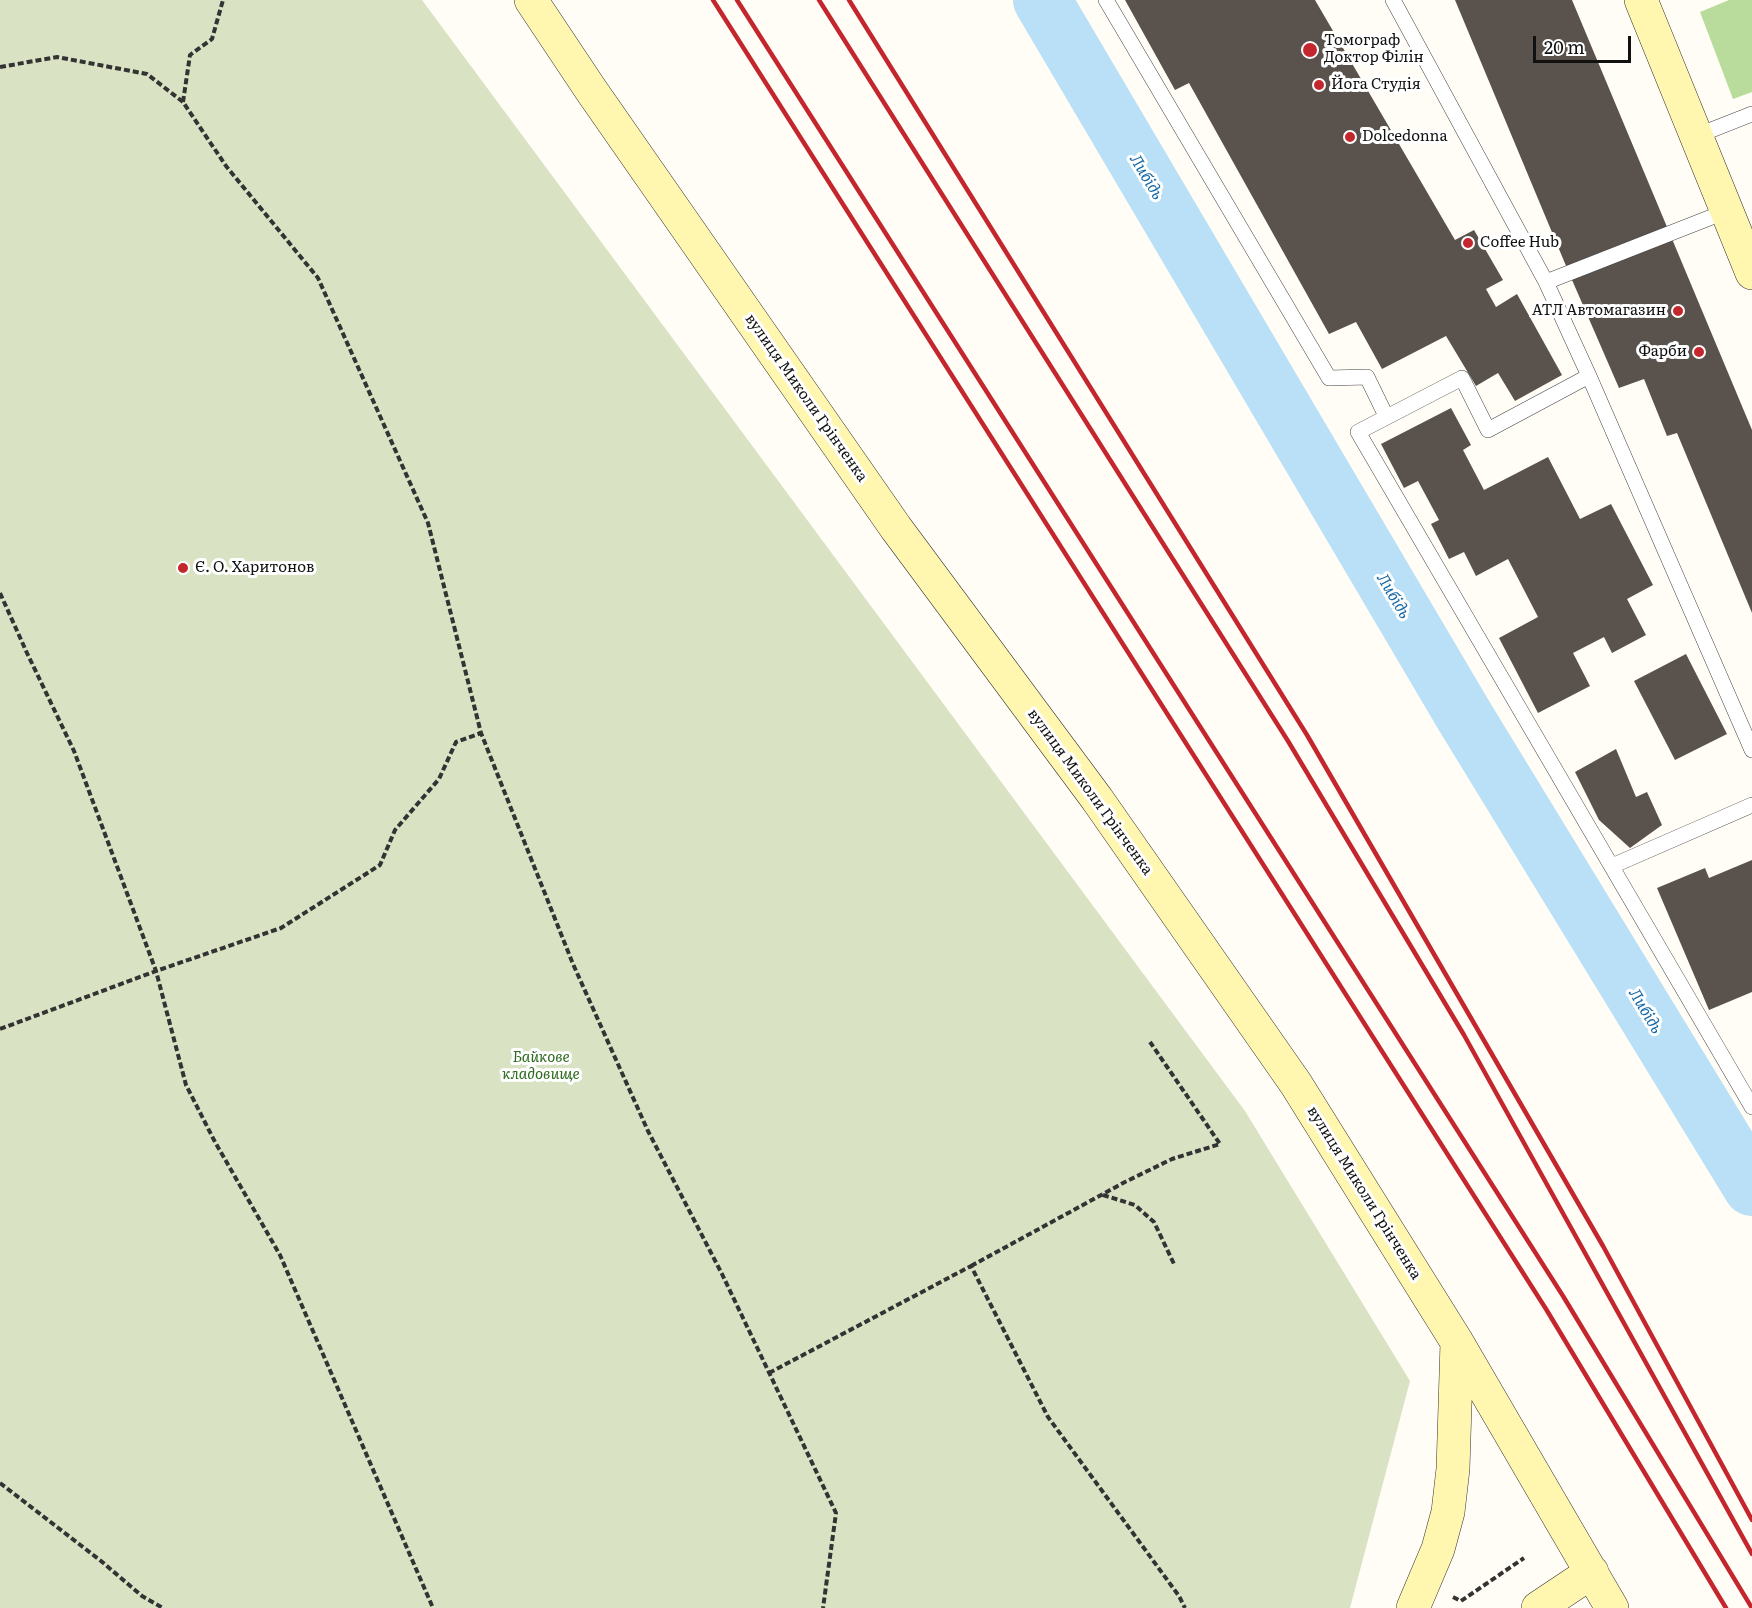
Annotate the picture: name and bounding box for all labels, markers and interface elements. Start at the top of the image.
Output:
scale bar [1536,24,1634,62]
place label: Томограф Доктор Філін [1324,32,1424,67]
text: 20 m [1544,33,1585,60]
marker: Томограф Доктор Філін [1301,41,1319,59]
place label: Йога Студія [1331,76,1421,94]
marker: Йога Студія [1312,78,1326,92]
place label: Dolcedonna [1362,128,1448,146]
marker: Dolcedonna [1343,130,1357,144]
water label: Либідь [1125,151,1167,203]
place label: Coffee Hub [1480,234,1559,252]
marker: Coffee Hub [1461,236,1475,250]
place label: АТЛ Автомагазин [1532,302,1666,320]
marker: АТЛ Автомагазин [1671,304,1685,318]
street label: вулиця Миколи Грінченка [741,310,871,486]
place label: Фарби [1638,343,1687,361]
marker: Фарби [1692,345,1706,359]
place label: Є. О. Харитонов [195,559,314,577]
marker: Є. О. Харитонов [176,561,190,575]
water label: Либідь [1372,570,1414,622]
street label: вулиця Миколи Грінченка [1024,705,1156,879]
water label: Либідь [1624,985,1666,1037]
park label: Байкове кладовище [502,1049,580,1084]
street label: вулиця Миколи Грінченка [1303,1103,1425,1283]

